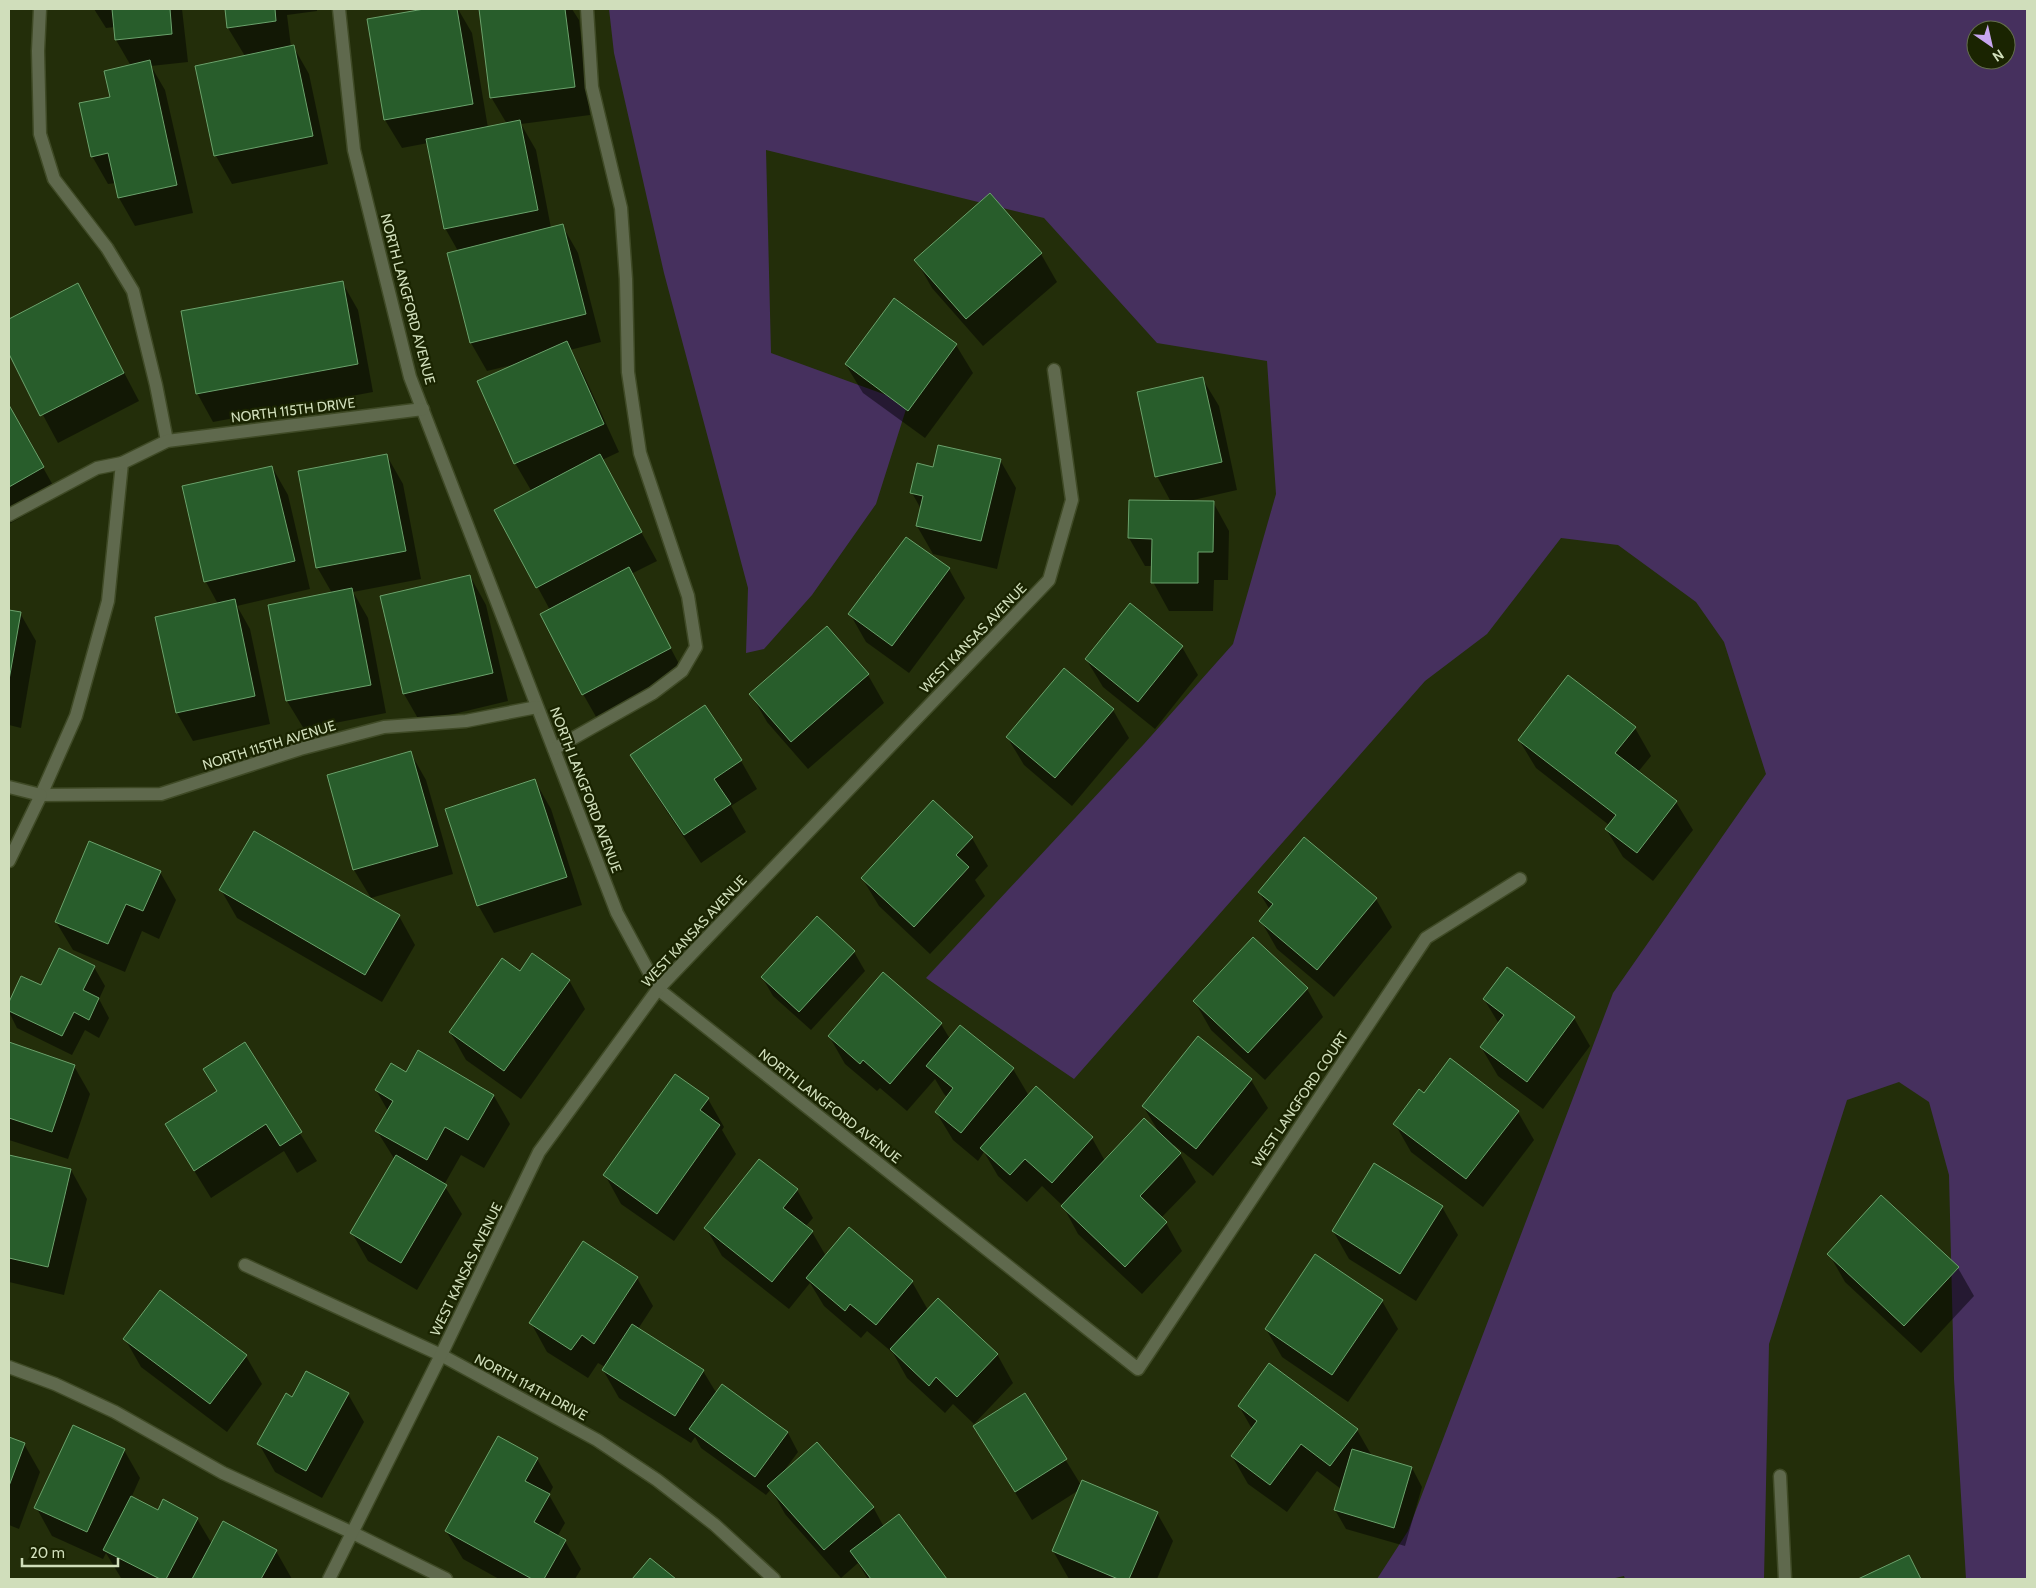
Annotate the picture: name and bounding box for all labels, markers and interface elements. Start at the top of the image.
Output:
north arrow [1966,20,2016,70]
text: N [1989,46,2007,66]
street label: NORTH LANGFORD AVENUE [377,212,440,387]
street label: NORTH 115TH DRIVE [230,393,356,427]
street label: WEST KANSAS AVENUE [916,579,1030,697]
street label: NORTH LANGFORD AVENUE [546,705,626,876]
street label: NORTH 115TH AVENUE [200,716,338,774]
street label: WEST KANSAS AVENUE [638,871,751,991]
street label: WEST LANGFORD COURT [1248,1027,1352,1170]
street label: NORTH LANGFORD AVENUE [755,1045,905,1167]
street label: WEST KANSAS AVENUE [426,1199,506,1339]
street label: NORTH 114TH DRIVE [471,1350,591,1424]
scale bar [22,1536,119,1568]
text: 20 m [30,1544,65,1562]

